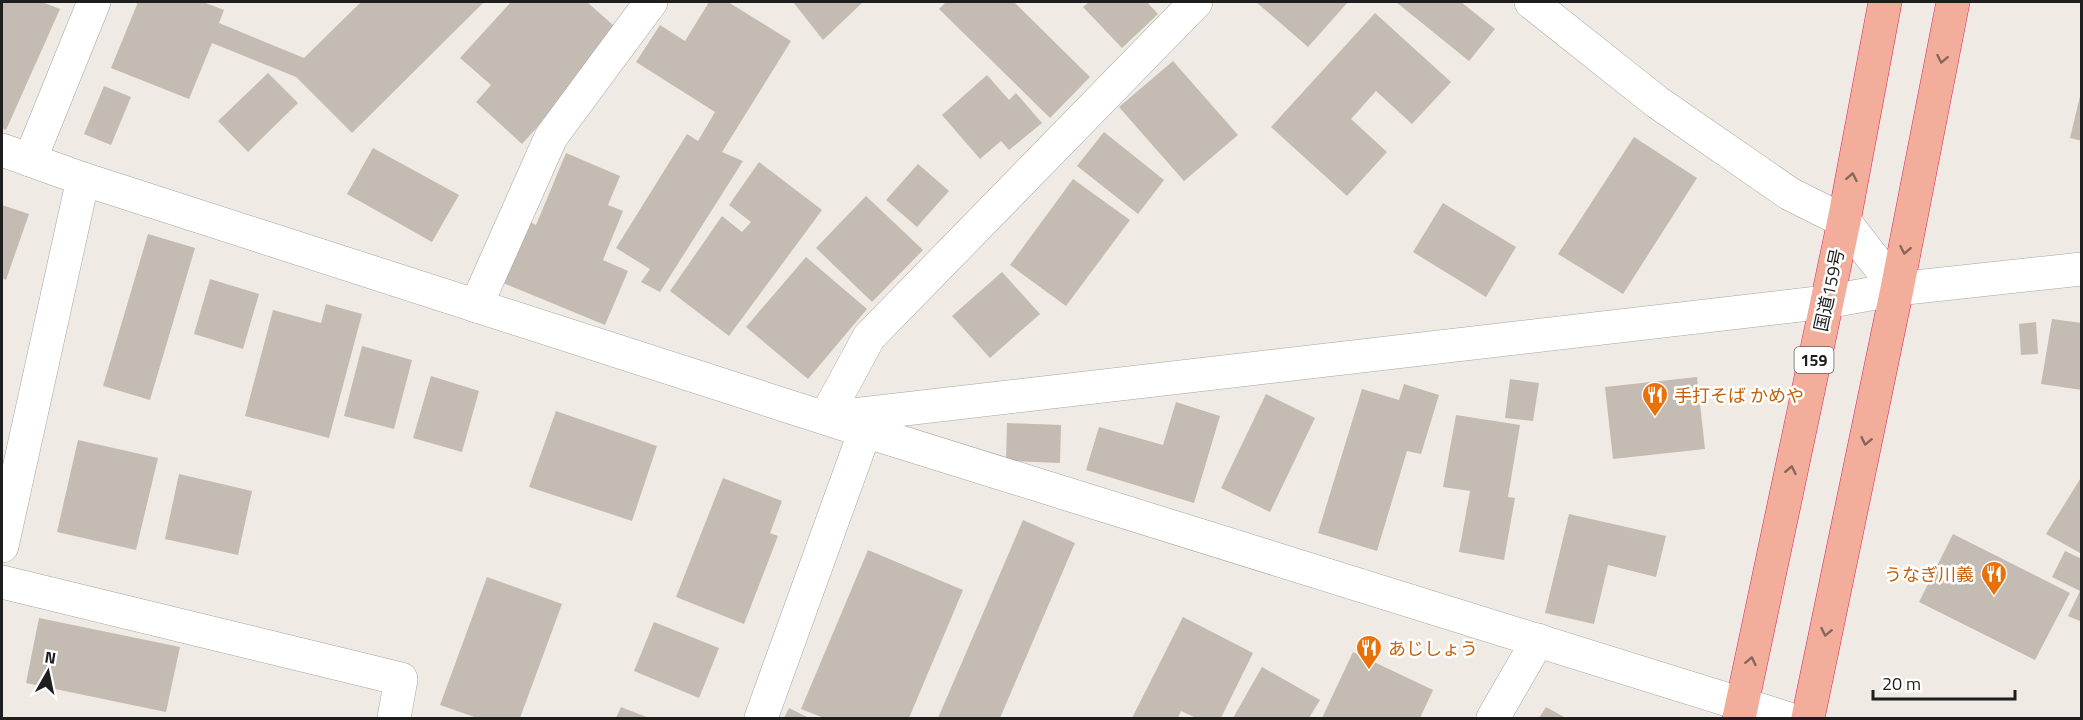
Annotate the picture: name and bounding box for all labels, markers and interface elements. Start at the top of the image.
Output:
one-way arrow [1936,54,1949,64]
one-way arrow [1845,172,1858,182]
one-way arrow [1899,245,1912,255]
street label: 国道159号 [1807,246,1851,334]
road number: 159 [1794,347,1834,373]
restaurant icon: 手打そば かめや [1640,380,1670,418]
place label: 手打そば かめや [1674,382,1804,409]
one-way arrow [1860,436,1873,446]
one-way arrow [1784,466,1797,476]
restaurant icon: うなぎ川義 [1979,559,2009,597]
place label: うなぎ川義 [1884,561,1974,588]
one-way arrow [1820,627,1833,637]
restaurant icon: あじしょう [1354,633,1384,671]
place label: あじしょう [1388,635,1478,662]
north arrow [18,642,78,702]
text: N [43,644,58,670]
one-way arrow [1744,657,1757,667]
scale bar [1873,663,2016,701]
text: 20 m [1882,670,1921,697]

